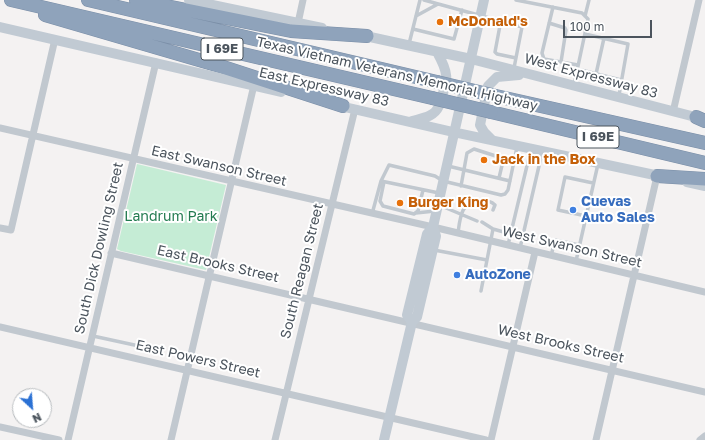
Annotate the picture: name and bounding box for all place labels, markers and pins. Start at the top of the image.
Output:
place label: McDonald's [448,14,528,30]
marker: McDonald's [435,17,445,27]
place label: Jack in the Box [492,152,596,168]
marker: Jack in the Box [479,155,489,165]
place label: Cuevas Auto Sales [581,194,655,226]
place label: Burger King [408,195,488,211]
marker: Burger King [395,198,405,208]
marker: Cuevas Auto Sales [568,205,578,215]
place label: AutoZone [465,267,531,283]
marker: AutoZone [452,270,462,280]

